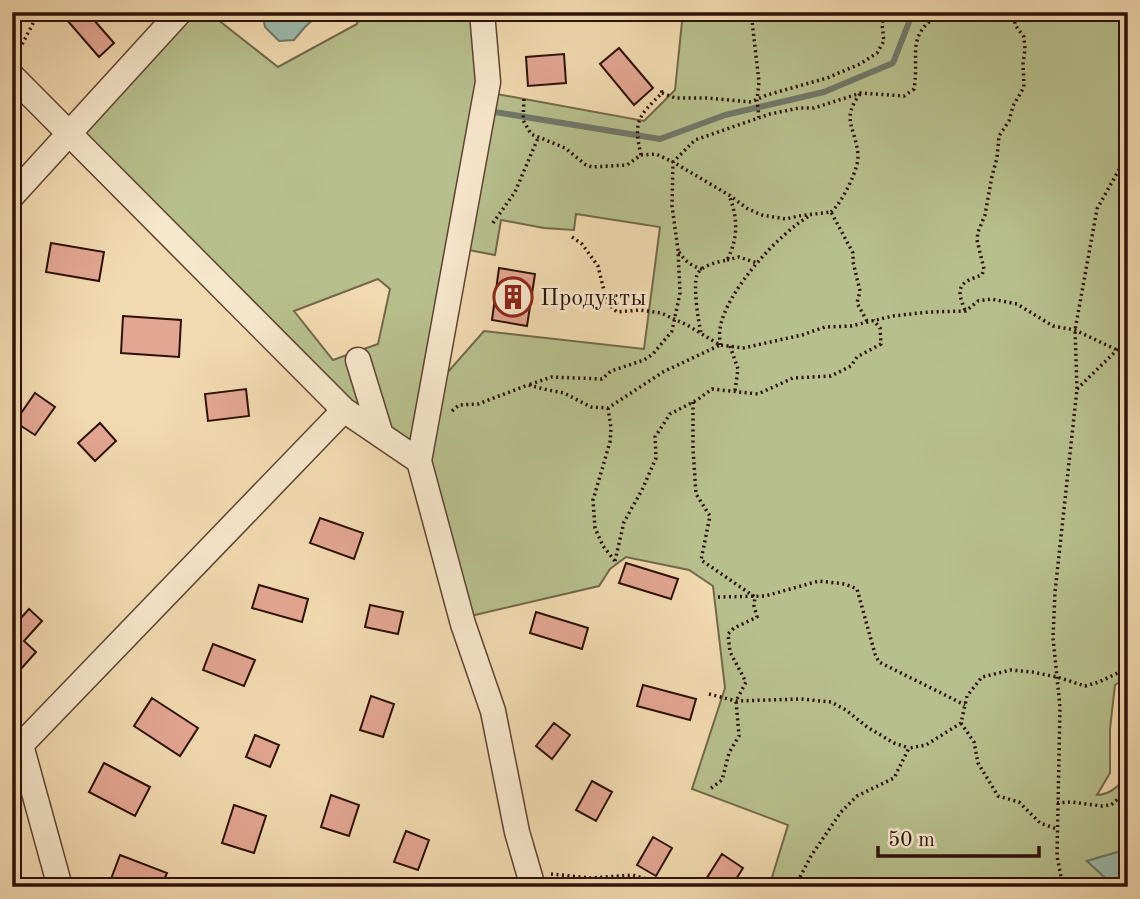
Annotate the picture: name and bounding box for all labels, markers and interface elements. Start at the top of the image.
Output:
building icon: Продукты [492,276,534,318]
place label: Продукты [540,287,646,311]
scale bar [878,815,1038,859]
text: 50 m [888,830,935,851]

